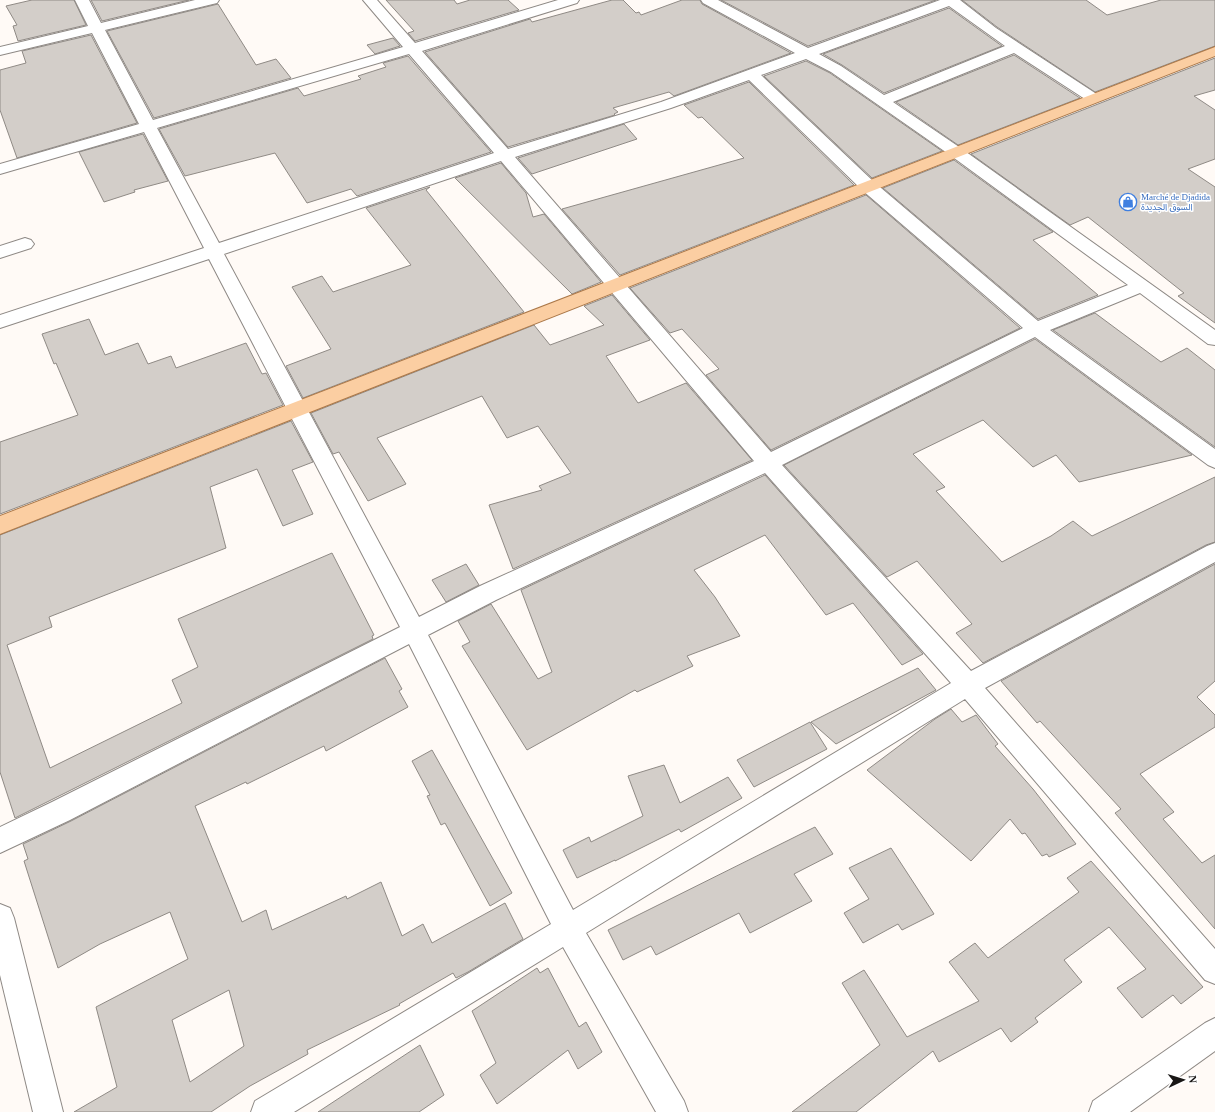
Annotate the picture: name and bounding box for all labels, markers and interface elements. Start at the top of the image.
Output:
shop icon: Marché de Djadida السوق الجديدة [1118,192,1138,212]
place label: Marché de Djadida السوق الجديدة [1141,192,1210,213]
north arrow [1163,1060,1203,1100]
text: N [1187,1075,1199,1084]

